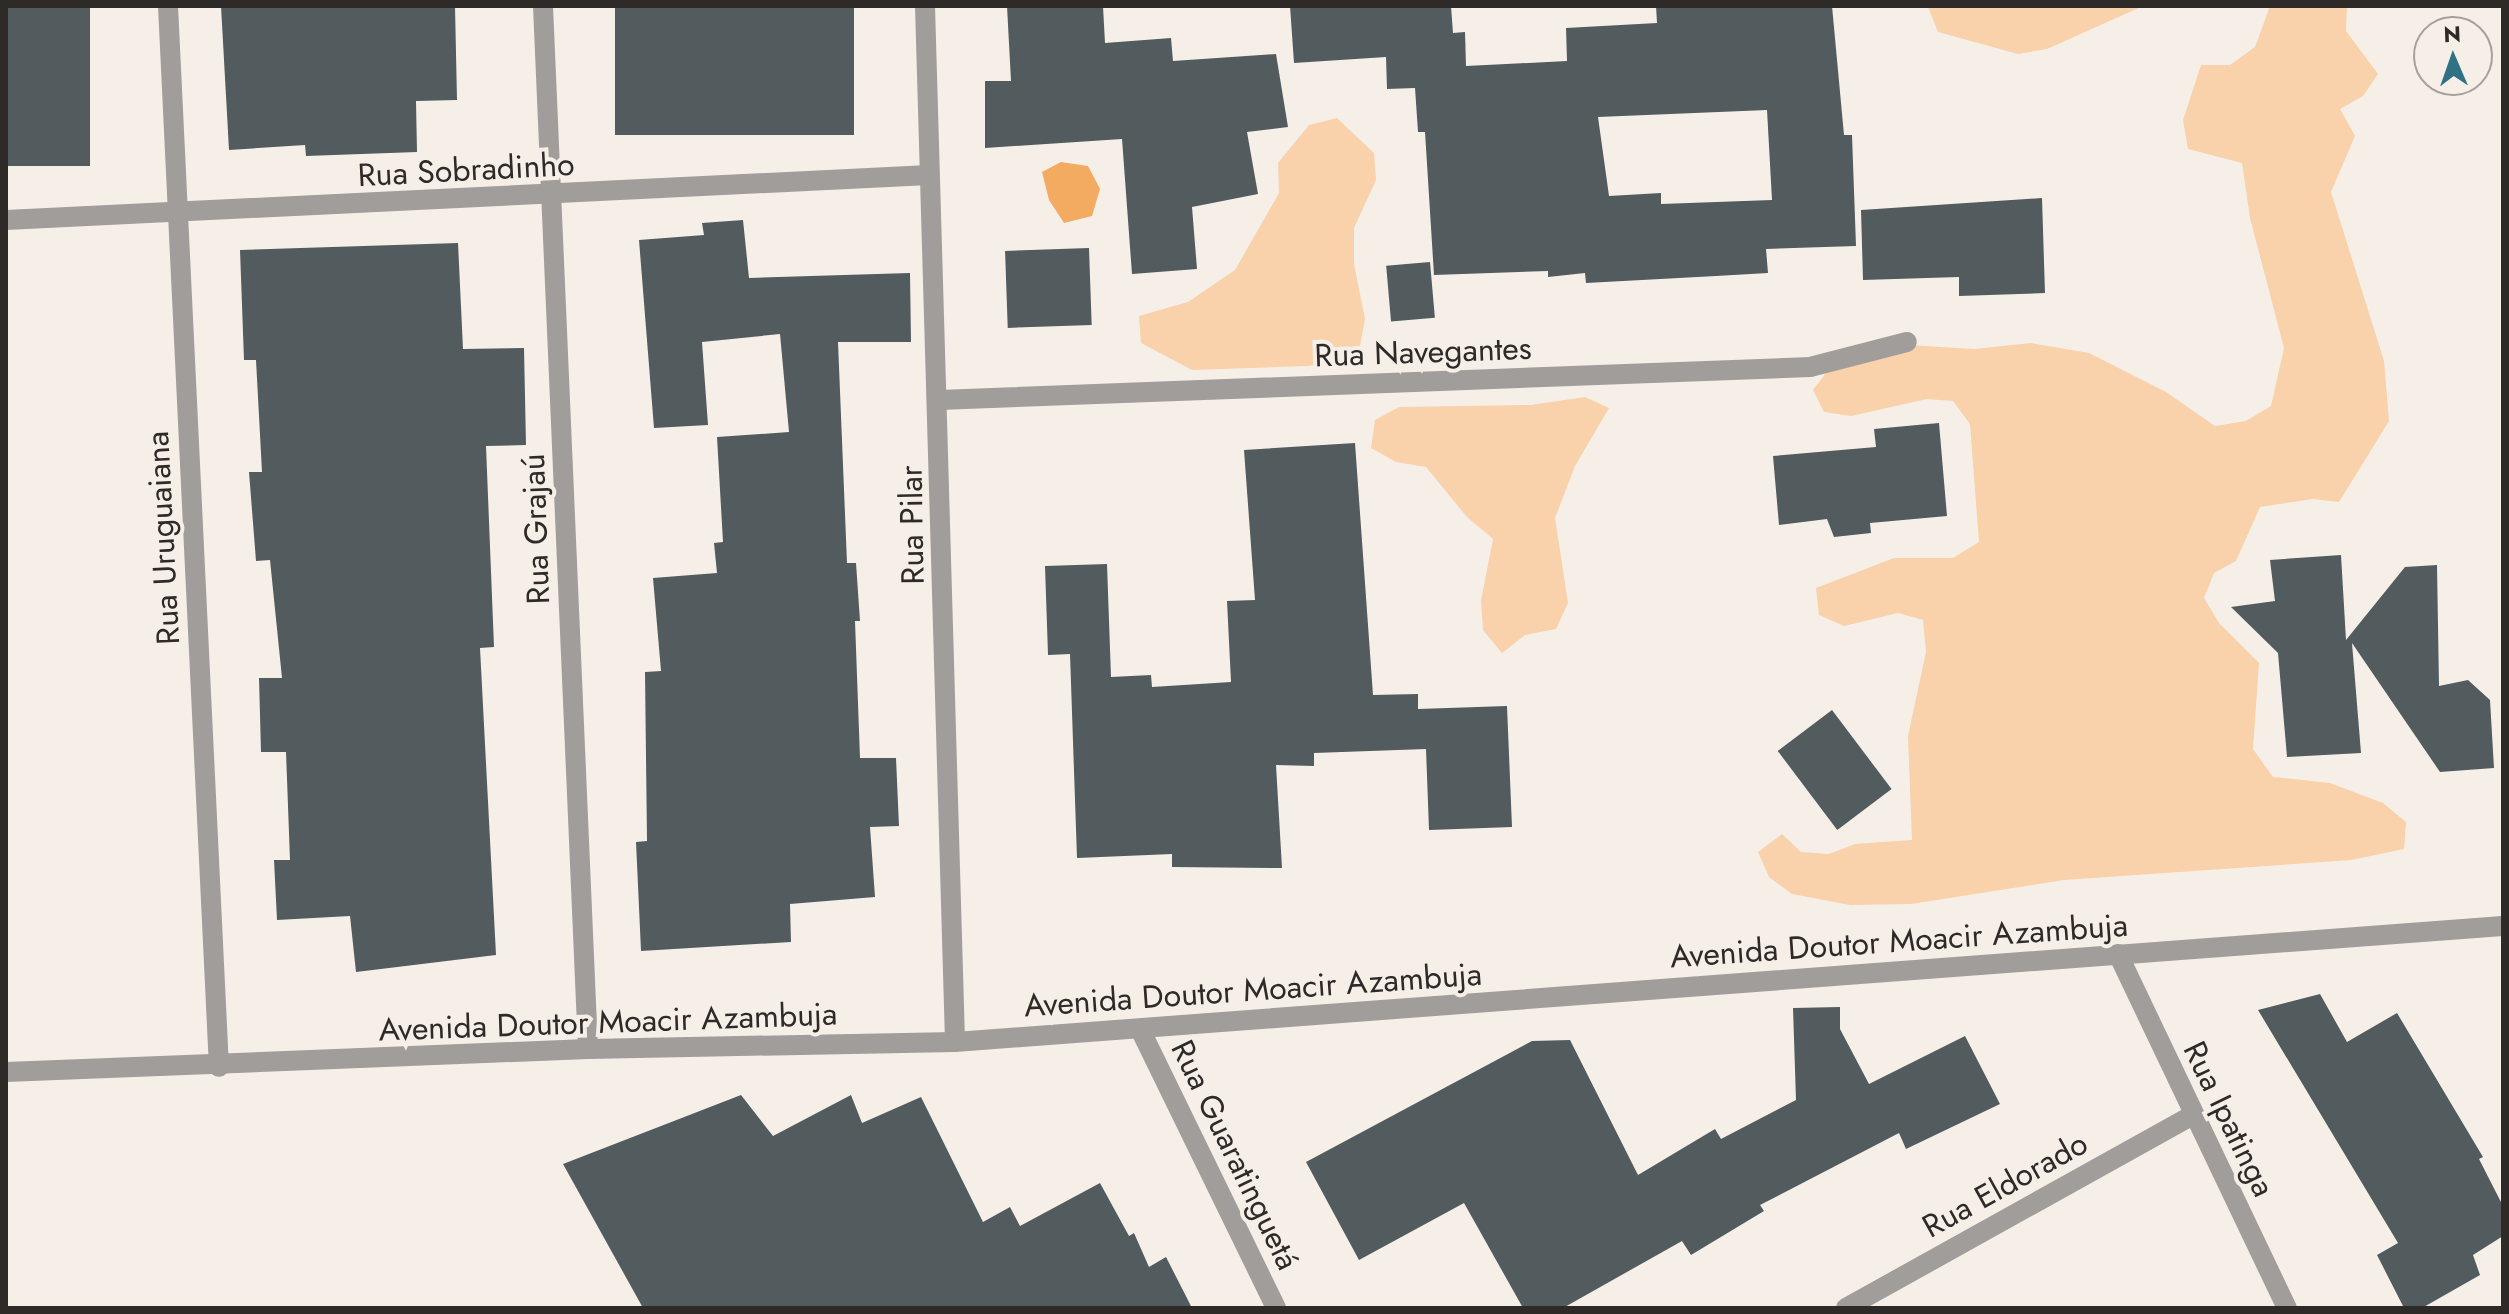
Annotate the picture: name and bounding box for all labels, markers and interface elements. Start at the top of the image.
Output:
north arrow [2413,16,2493,96]
text: N [2443,18,2462,50]
street label: Rua Sobradinho [357,145,575,195]
street label: Rua Navegantes [1314,329,1532,375]
street label: Rua Uruguaiana [138,430,188,646]
street label: Rua Grajaú [514,453,558,605]
street label: Rua Pilar [892,465,932,585]
street label: Avenida Doutor Moacir Azambuja [1669,906,2129,976]
street label: Avenida Doutor Moacir Azambuja [1023,955,1483,1025]
street label: Avenida Doutor Moacir Azambuja [378,995,838,1049]
street label: Rua Guaratinguetá [1163,1034,1307,1276]
street label: Rua Ipatinga [2175,1035,2283,1203]
street label: Rua Eldorado [1916,1124,2094,1246]

